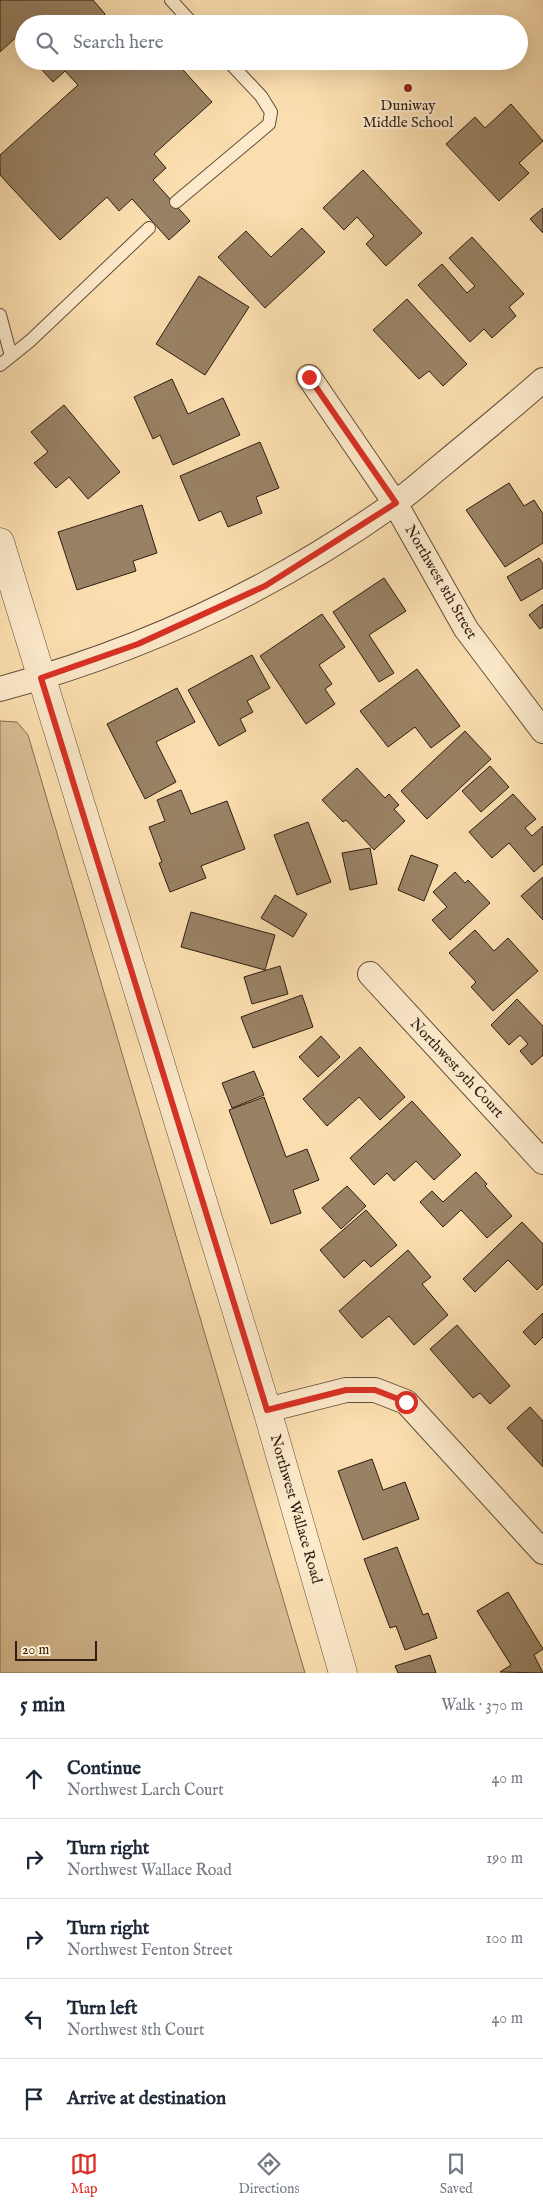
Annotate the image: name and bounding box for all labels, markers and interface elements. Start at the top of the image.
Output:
search box [15,15,528,70]
icon: search [33,29,61,57]
text: Search here [73,31,164,55]
marker: Duniway Middle School [402,82,414,94]
place label: Duniway Middle School [363,96,454,132]
route end [298,366,321,389]
street label: Northwest 8th Street [401,521,481,643]
street label: Northwest 9th Court [406,1014,508,1122]
route start [395,1391,418,1414]
street label: Northwest Wallace Road [266,1432,327,1587]
scale bar [15,1638,98,1661]
text: 20 m [22,1641,49,1659]
text: 5 min [20,1692,65,1719]
text: Walk · 370 m [441,1696,523,1716]
text: Continue [67,1757,141,1781]
icon: ahead [20,1765,48,1793]
text: 40 m [491,1769,523,1789]
text: Northwest Larch Court [67,1781,224,1801]
text: Turn right [67,1837,149,1861]
icon: right [20,1845,48,1873]
text: 190 m [486,1849,523,1869]
text: Northwest Wallace Road [67,1861,232,1881]
text: Turn right [67,1917,149,1941]
icon: right [20,1925,48,1953]
text: 100 m [486,1929,523,1949]
text: Northwest Fenton Street [67,1941,233,1961]
text: Turn left [67,1997,138,2021]
icon: left [20,2005,48,2033]
text: 40 m [491,2009,523,2029]
text: Northwest 8th Court [67,2021,204,2041]
icon: arrive [20,2085,48,2113]
text: Arrive at destination [67,2087,226,2111]
tab: Map [70,2150,98,2198]
tab: Directions [238,2150,299,2198]
tab: Saved [440,2150,473,2198]

